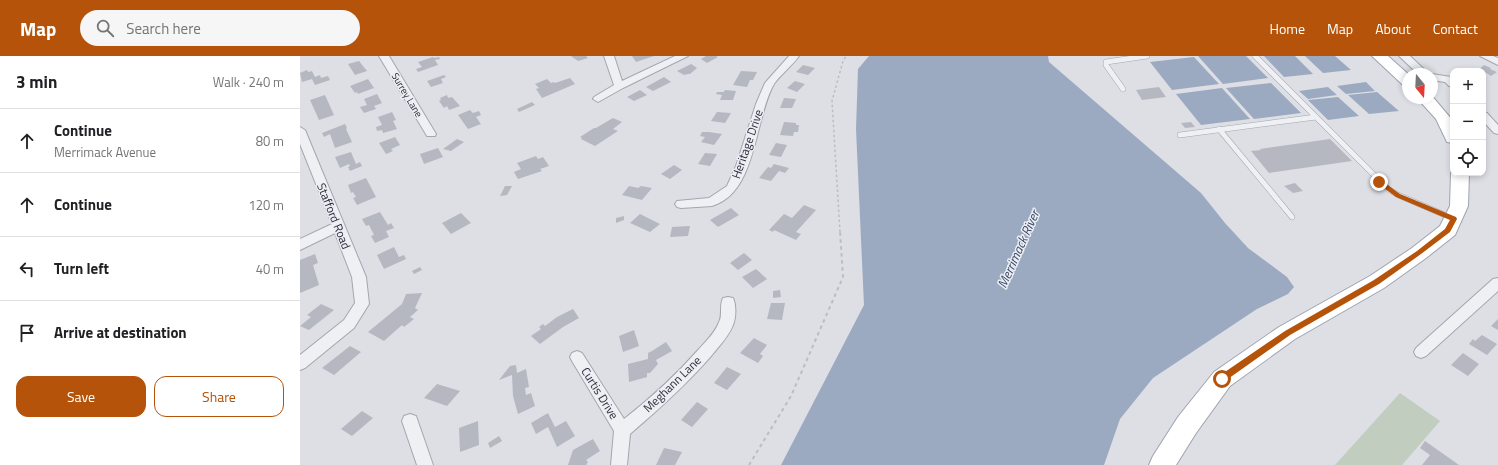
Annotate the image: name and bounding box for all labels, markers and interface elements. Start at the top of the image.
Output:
search box [80,10,360,46]
text: Map [20,14,56,43]
icon: search [94,17,116,39]
text: Search here [126,17,201,40]
text: Home [1270,18,1305,39]
text: Map [1327,18,1353,39]
text: About [1375,18,1411,39]
text: Contact [1433,18,1478,39]
north arrow [1402,68,1438,104]
map controls [1450,68,1486,176]
button: + [1450,68,1486,104]
text: 3 min [16,69,57,95]
street label: Surrey Lane [388,70,426,120]
text: Walk · 240 m [213,72,284,92]
button: − [1450,104,1486,140]
street label: Heritage Drive [726,107,768,181]
text: Continue [54,119,112,142]
icon: ahead [16,130,38,152]
text: 80 m [256,131,284,151]
button: locate [1450,140,1486,176]
text: Merrimack Avenue [54,142,156,162]
route end [1370,173,1388,191]
street label: Stafford Road [312,180,356,252]
text: Continue [54,193,112,216]
icon: ahead [16,194,38,216]
text: 120 m [248,195,284,215]
water label: Merrimack River [992,205,1045,291]
text: Turn left [54,257,109,280]
icon: left [16,258,38,280]
text: 40 m [256,259,284,279]
text: Arrive at destination [54,321,187,344]
icon: arrive [16,322,38,344]
street label: Meghann Lane [639,351,705,417]
street label: Curtis Drive [577,363,623,423]
route start [1213,370,1231,388]
button: Save [16,376,146,417]
button: Share [154,376,284,417]

